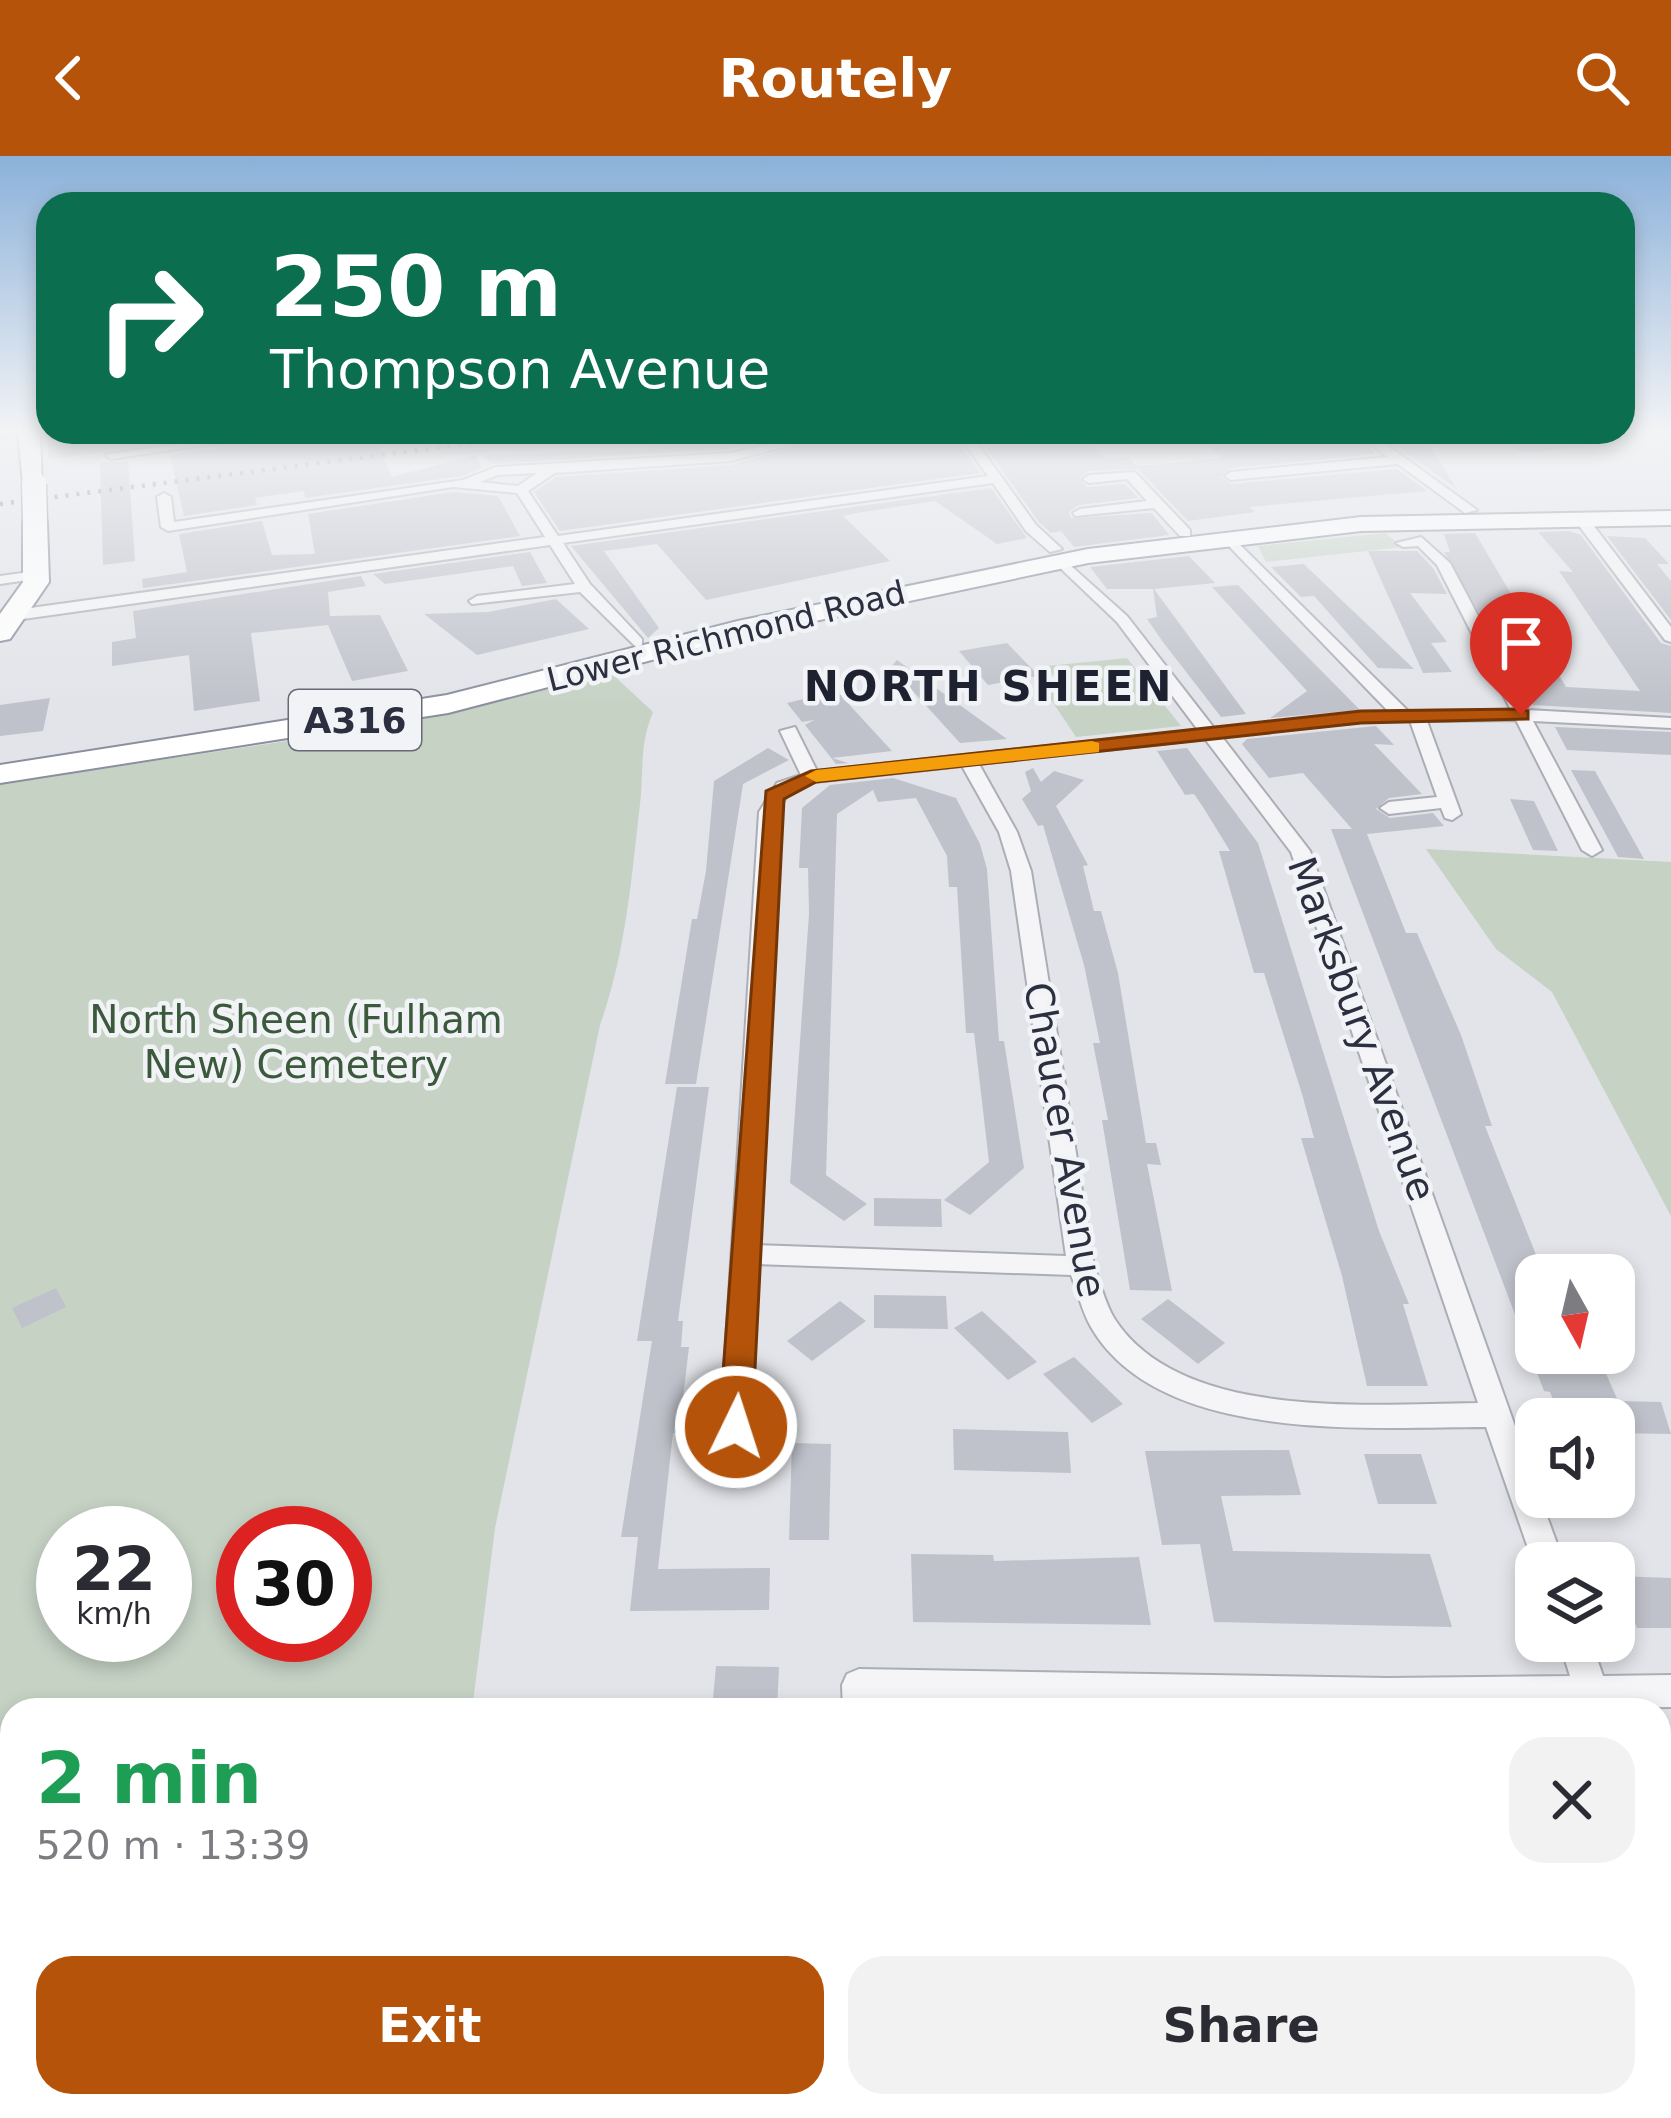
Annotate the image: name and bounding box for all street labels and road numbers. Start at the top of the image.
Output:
street label: Lower Richmond Road [543,573,909,699]
road number: A316 [289,690,421,750]
street label: Marksbury Avenue [1279,851,1445,1207]
street label: Chaucer Avenue [1015,979,1115,1301]

